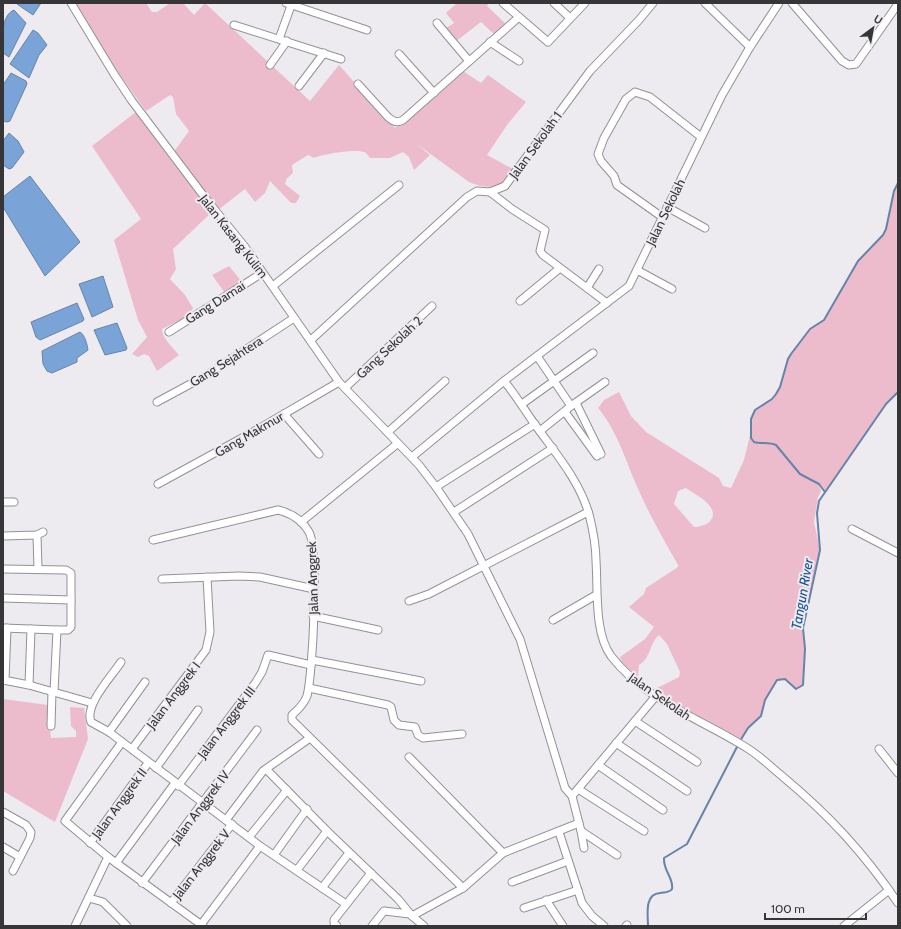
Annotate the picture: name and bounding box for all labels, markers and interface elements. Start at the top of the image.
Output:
north arrow [853,8,893,48]
text: U [871,11,885,28]
street label: Jalan Sekolah 1 [505,108,565,183]
street label: Jalan Sekolah [642,176,688,249]
street label: Jalan Kasang Kulim [196,190,272,281]
street label: Gang Damai [182,277,248,327]
street label: Gang Sekolah 2 [353,312,426,382]
street label: Gang Sejahtera [187,332,267,391]
street label: Gang Makmur [212,408,287,460]
street label: Jalan Anggrek [303,541,321,616]
water label: Tangun River [787,556,817,631]
street label: Jalan Anggrek I [142,658,203,732]
street label: Jalan Sekolah [625,668,694,723]
street label: Jalan Anggrek III [193,683,258,762]
street label: Jalan Anggrek II [88,765,150,842]
street label: Jalan Anggrek IV [167,767,233,848]
street label: Jalan Anggrek V [168,826,233,903]
scale bar [765,895,866,921]
text: 100 m [771,901,805,916]

